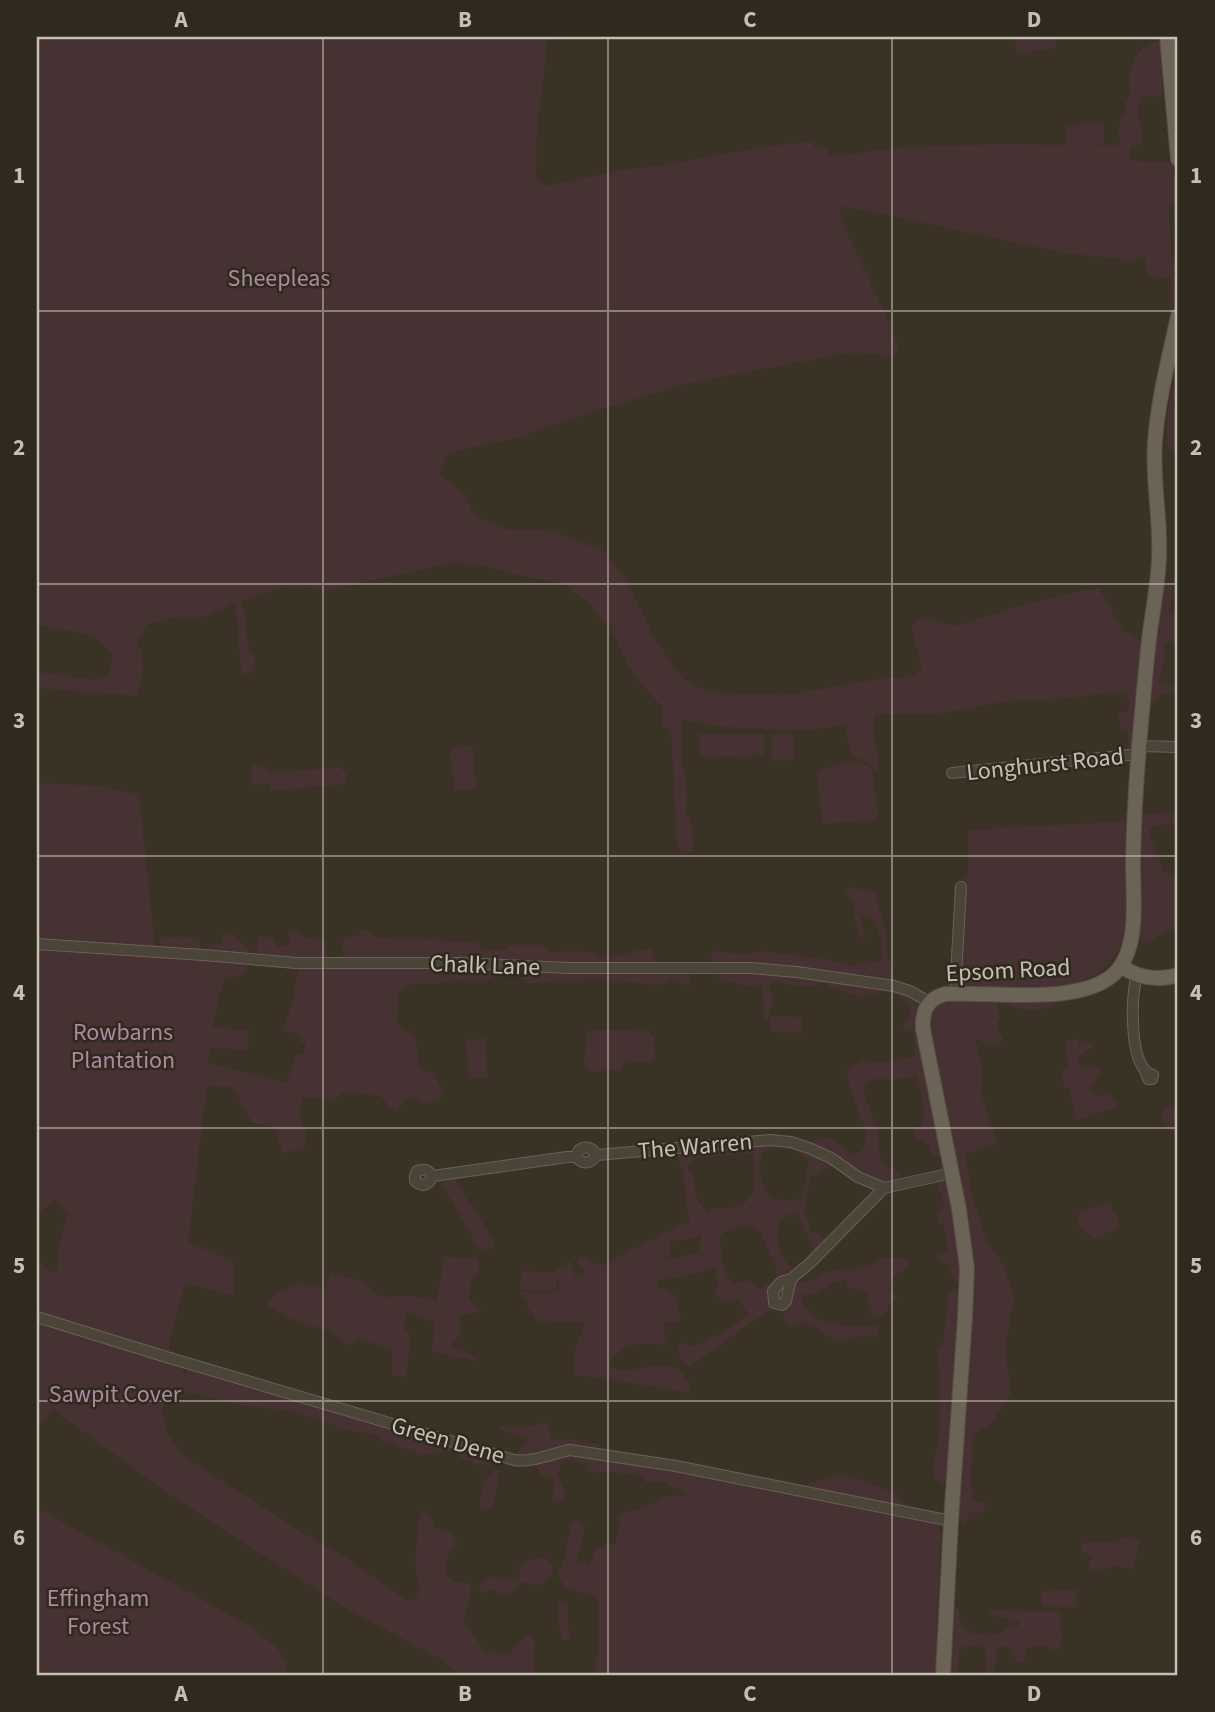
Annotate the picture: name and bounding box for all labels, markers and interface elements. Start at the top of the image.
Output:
text: A [173,3,188,36]
text: B [458,3,472,36]
text: C [743,3,757,36]
text: D [1027,3,1041,36]
text: 1 [13,159,25,192]
text: 1 [1190,159,1202,192]
park label: Sheepleas [228,261,330,296]
text: 2 [13,431,25,464]
text: 2 [1190,431,1202,464]
text: 3 [13,704,25,737]
text: 3 [1190,704,1202,737]
street label: Longhurst Road [965,739,1125,790]
street label: Chalk Lane [429,946,541,985]
street label: Epsom Road [945,950,1071,991]
text: 4 [13,976,25,1009]
text: 4 [1190,976,1202,1009]
park label: Rowbarns Plantation [71,1015,175,1078]
street label: The Warren [636,1124,754,1169]
text: 5 [13,1249,25,1282]
text: 5 [1190,1249,1202,1282]
park label: Sawpit Cover [49,1377,182,1412]
street label: Green Dene [387,1408,509,1473]
text: 6 [13,1521,25,1554]
text: 6 [1190,1521,1202,1554]
park label: Effingham Forest [47,1581,149,1644]
text: A [173,1677,188,1710]
text: B [458,1677,472,1710]
text: C [743,1677,757,1710]
text: D [1027,1677,1041,1710]

